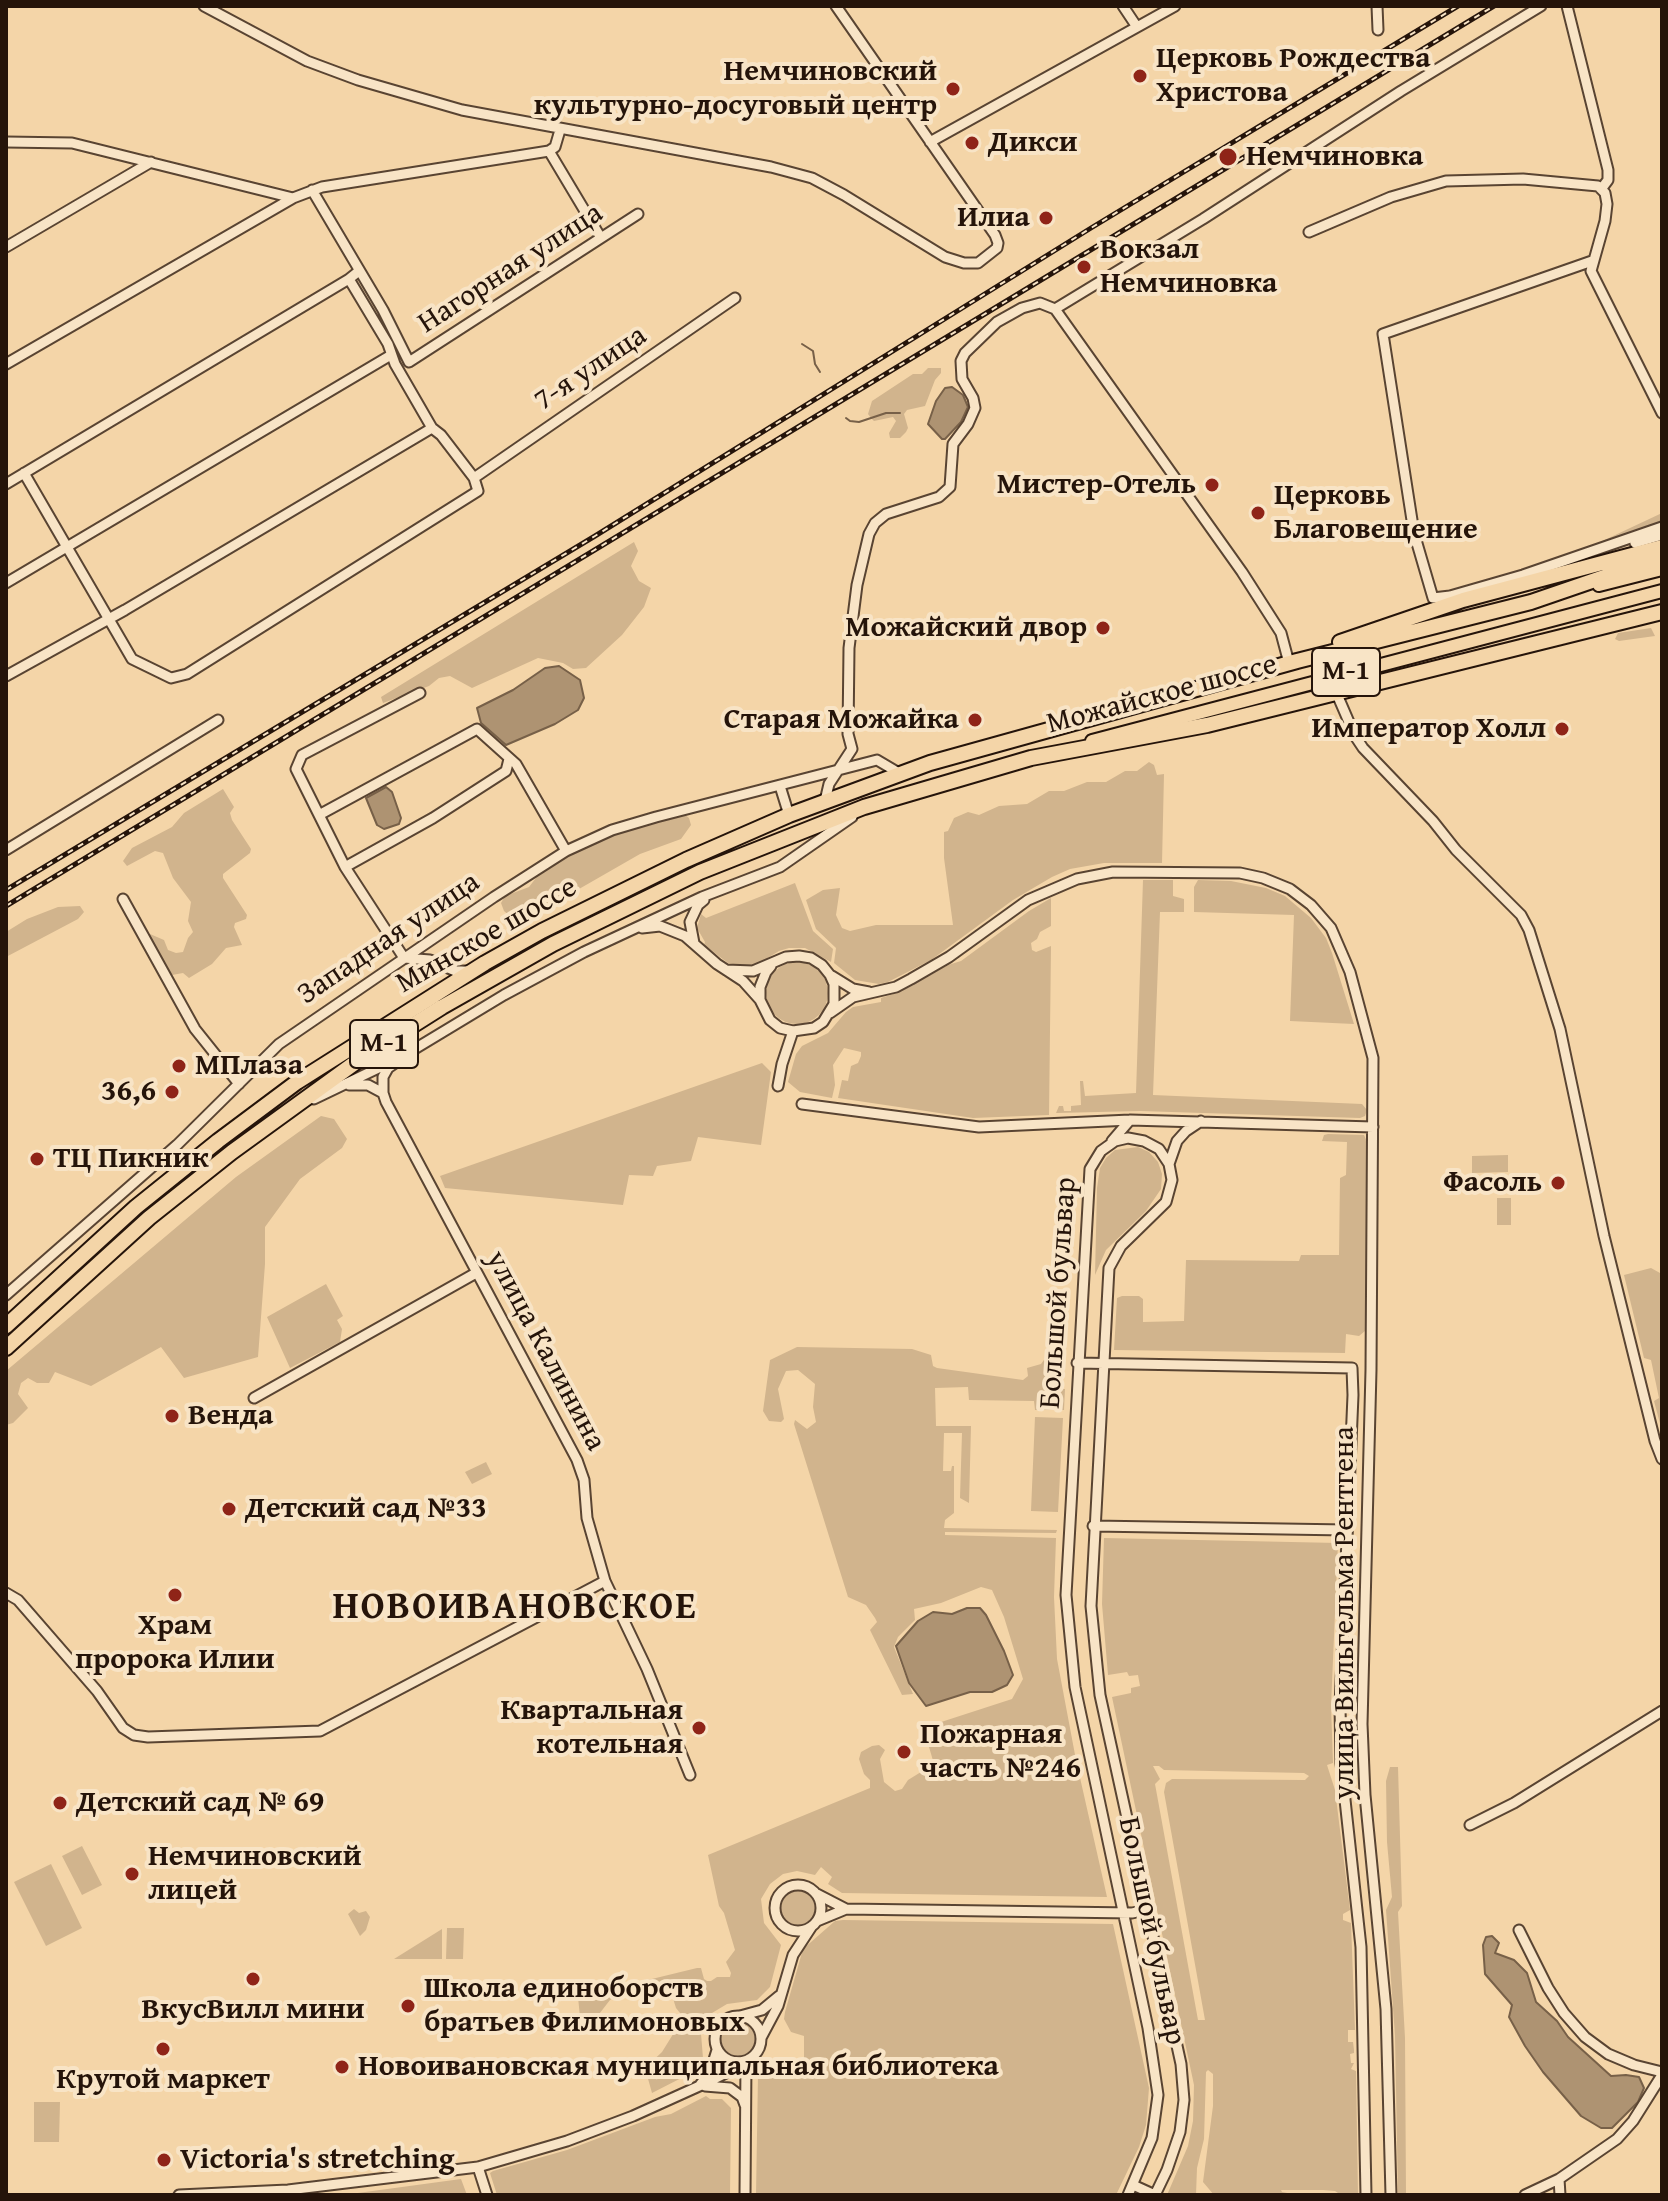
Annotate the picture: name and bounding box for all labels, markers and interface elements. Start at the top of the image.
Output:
place label: Церковь Рождества Христова [1156,41,1431,112]
place label: Немчиновский культурно-досуговый центр [534,54,937,124]
marker: Церковь Рождества Христова [1131,67,1149,85]
marker: Немчиновский культурно-досуговый центр [944,80,962,98]
place label: Дикси [988,125,1078,161]
marker: Дикси [963,134,981,152]
place label: Немчиновка [1246,139,1423,175]
marker: Немчиновка [1217,146,1239,168]
street label: Нагорная улица [412,196,610,342]
place label: Илиа [957,200,1030,236]
marker: Илиа [1037,209,1055,227]
place label: Вокзал Немчиновка [1100,232,1277,302]
marker: Вокзал Немчиновка [1075,258,1093,276]
street label: 7-я улица [528,318,654,420]
place label: Мистер-Отель [997,467,1196,503]
marker: Мистер-Отель [1203,476,1221,494]
place label: Церковь Благовещение [1274,478,1478,548]
marker: Церковь Благовещение [1249,504,1267,522]
place label: Можайский двор [845,610,1087,646]
marker: Можайский двор [1094,619,1112,637]
street label: Можайское шоссе [1043,647,1281,743]
road number: М-1 [1312,648,1380,696]
place label: Старая Можайка [724,702,959,738]
marker: Старая Можайка [966,711,984,729]
place label: Император Холл [1311,711,1546,747]
marker: Император Холл [1553,720,1571,738]
street label: Западная улица [291,865,487,1013]
street label: Минское шоссе [390,870,584,1002]
road number: М-1 [350,1020,418,1068]
place label: МПлаза [195,1048,303,1084]
marker: МПлаза [170,1057,188,1075]
place label: 36,6 [101,1074,156,1110]
marker: 36,6 [163,1083,181,1101]
place label: ТЦ Пикник [53,1141,209,1177]
marker: ТЦ Пикник [28,1150,46,1168]
place label: Фасоль [1443,1165,1542,1201]
marker: Фасоль [1549,1174,1567,1192]
street label: Большой бульвар [1033,1176,1085,1410]
street label: улица Калинина [477,1245,613,1457]
place label: Венда [188,1398,273,1434]
marker: Венда [163,1407,181,1425]
street label: улица Вильгельма Рентгена [1327,1426,1363,1800]
place label: Детский сад №33 [245,1491,487,1527]
marker: Детский сад №33 [220,1500,238,1518]
district label: НОВОИВАНОВСКОЕ [332,1585,698,1631]
marker: Храм пророка Илии [166,1586,184,1604]
place label: Храм пророка Илии [75,1608,275,1678]
place label: Квартальная котельная [501,1693,683,1764]
place label: Пожарная часть №246 [920,1717,1081,1788]
marker: Квартальная котельная [690,1719,708,1737]
marker: Пожарная часть №246 [895,1743,913,1761]
place label: Детский сад № 69 [76,1785,324,1821]
marker: Детский сад № 69 [51,1794,69,1812]
street label: Большой бульвар [1109,1814,1193,2048]
place label: Немчиновский лицей [148,1839,362,1910]
marker: Немчиновский лицей [123,1865,141,1883]
marker: ВкусВилл мини [244,1970,262,1988]
place label: Школа единоборств братьев Филимоновых [424,1971,745,2042]
place label: ВкусВилл мини [141,1992,365,2028]
marker: Школа единоборств братьев Филимоновых [399,1997,417,2015]
marker: Крутой маркет [154,2040,172,2058]
place label: Новоивановская муниципальная библиотека [358,2049,999,2085]
marker: Новоивановская муниципальная библиотека [333,2058,351,2076]
place label: Крутой маркет [56,2062,270,2098]
place label: Victoria's stretching [180,2142,454,2178]
marker: Victoria's stretching [155,2151,173,2169]

